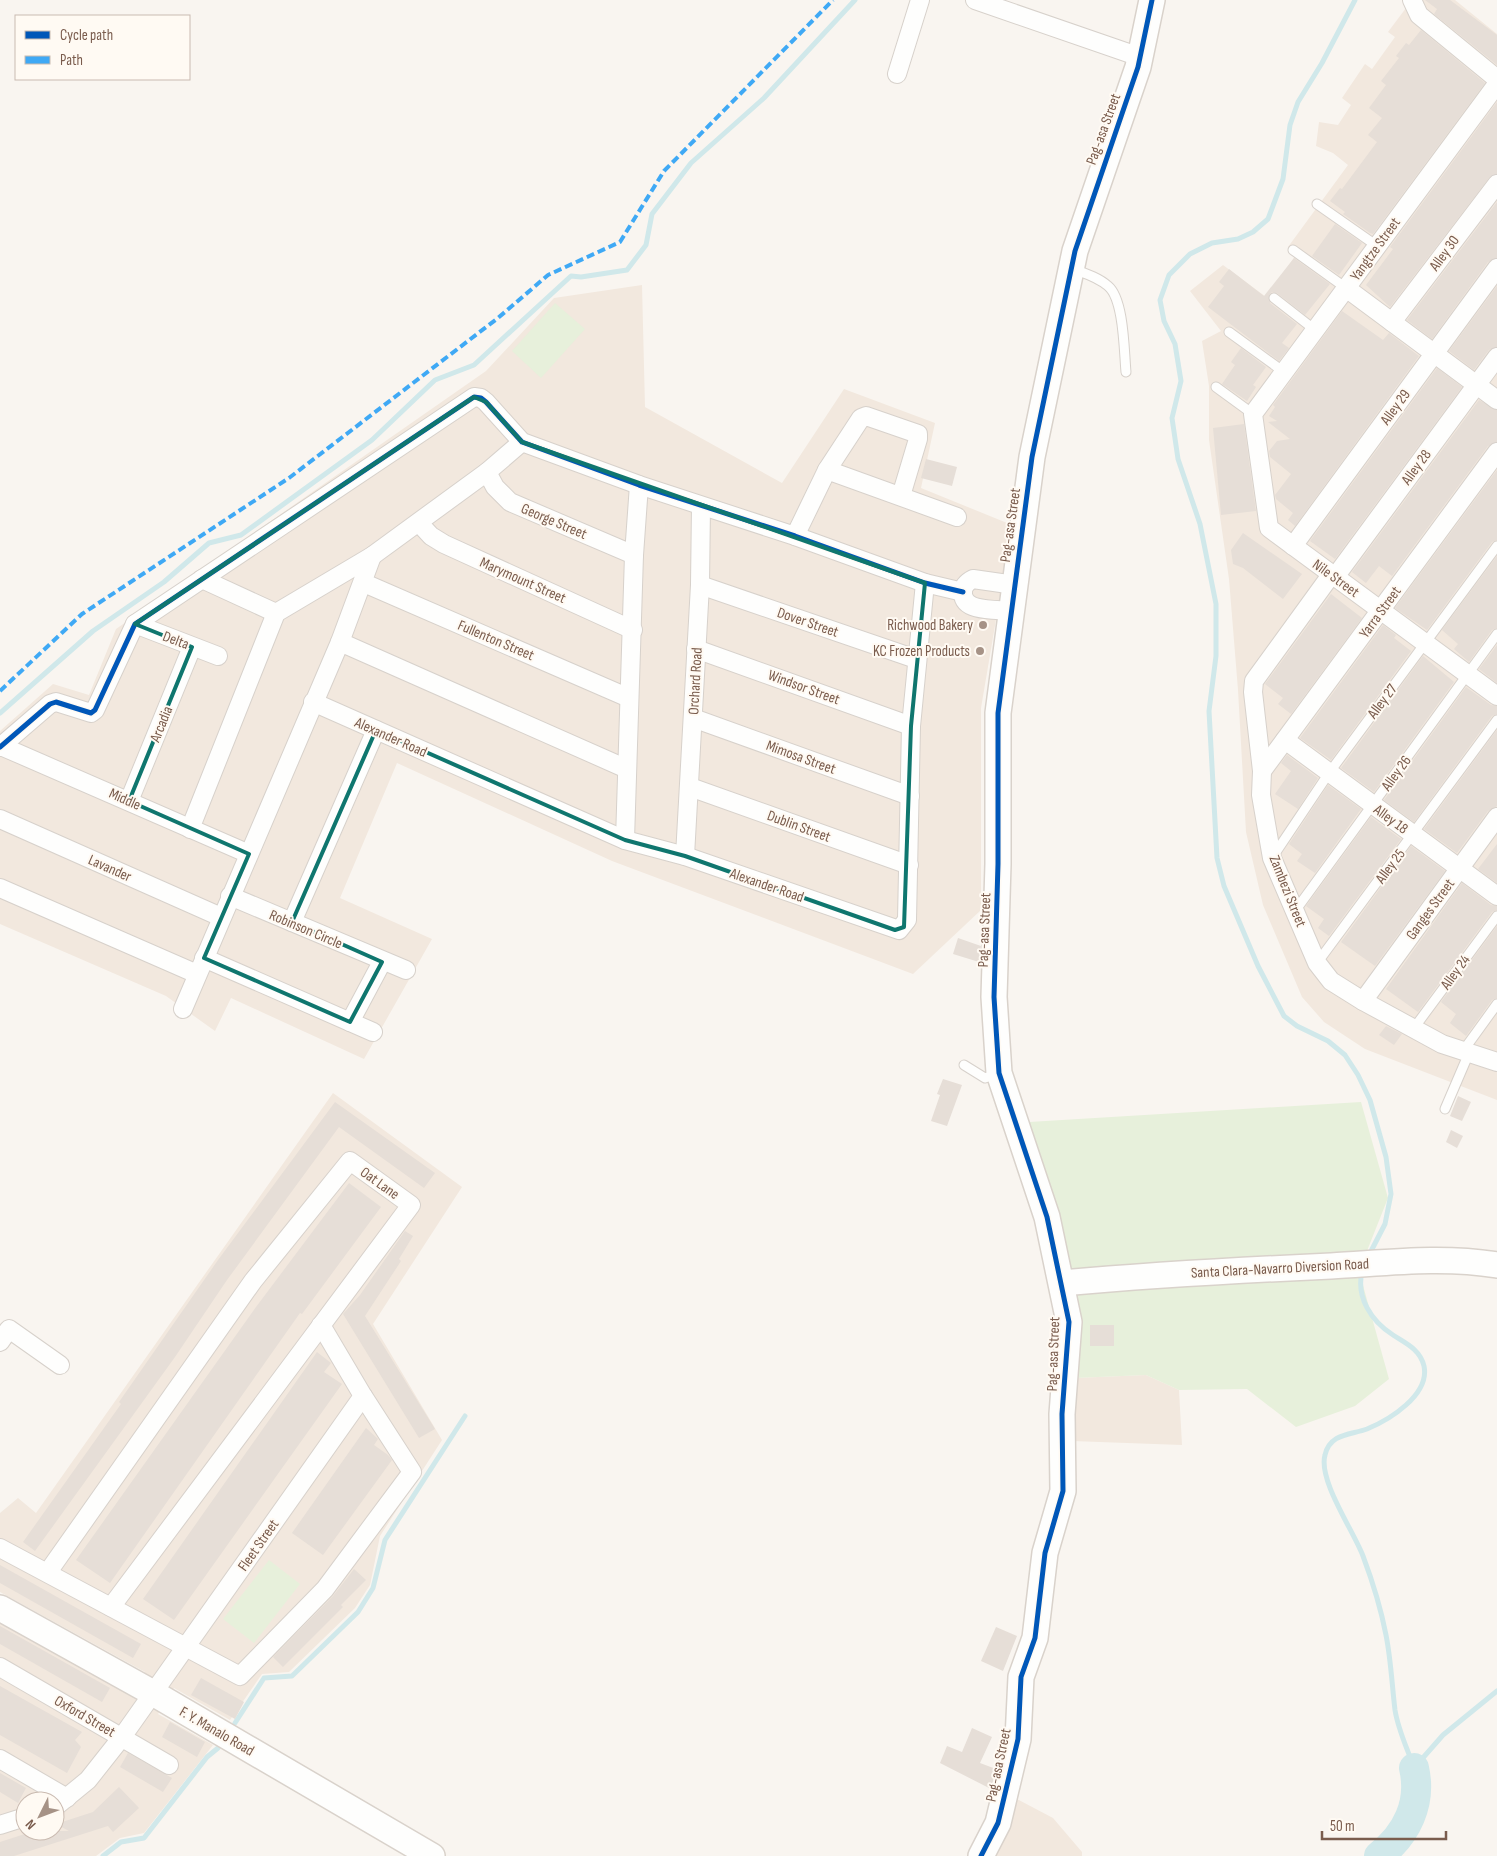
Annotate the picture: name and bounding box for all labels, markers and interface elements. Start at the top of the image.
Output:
legend [15,15,190,80]
text: Cycle path [60,26,113,45]
text: Path [60,51,83,70]
street label: Pag-asa Street [1082,90,1125,167]
street label: Yangtze Street [1346,214,1405,285]
street label: Alley 30 [1425,232,1464,276]
street label: Alley 29 [1376,386,1415,430]
street label: Alley 28 [1397,446,1436,489]
street label: Pag-asa Street [996,486,1025,563]
street label: George Street [518,499,590,544]
street label: Marymount Street [477,553,569,608]
street label: Nile Street [1309,555,1363,602]
street label: Yarra Street [1355,582,1406,642]
street label: Dover Street [775,603,841,642]
street label: Fullenton Street [455,616,537,665]
place label: Richwood Bakery [887,616,973,635]
marker: Richwood Bakery [977,619,989,631]
street label: Delta [160,627,192,654]
place label: KC Frozen Products [873,642,970,661]
marker: KC Frozen Products [974,645,986,657]
street label: Orchard Road [684,647,707,715]
street label: Windsor Street [765,666,843,709]
street label: Alley 27 [1363,680,1402,723]
street label: Arcadia [145,703,177,746]
street label: Alexander Road [351,713,430,762]
street label: Mimosa Street [763,736,839,779]
street label: Alley 26 [1377,752,1416,795]
street label: Middle [106,784,144,815]
street label: Alley 18 [1369,800,1412,838]
street label: Dublin Street [764,806,834,847]
street label: Alley 25 [1371,845,1410,888]
street label: Lavander [85,851,135,887]
street label: Zambezi Street [1265,852,1311,930]
street label: Alexander Road [726,864,806,907]
street label: Ganges Street [1402,875,1459,944]
street label: Pag-asa Street [974,892,995,968]
street label: Robinson Circle [266,906,345,953]
street label: Alley 24 [1436,951,1474,994]
street label: Oat Lane [356,1163,403,1204]
street label: Santa Clara-Navarro Diversion Road [1190,1254,1370,1283]
street label: Pag-asa Street [1043,1316,1064,1392]
street label: Fleet Street [234,1515,283,1575]
street label: Oxford Street [51,1691,119,1742]
street label: F. Y. Manalo Road [176,1702,258,1760]
street label: Pag-asa Street [981,1726,1016,1804]
north arrow [15,1791,65,1841]
scale bar [1322,1808,1446,1840]
text: N [22,1816,40,1833]
text: 50 m [1330,1817,1355,1836]

